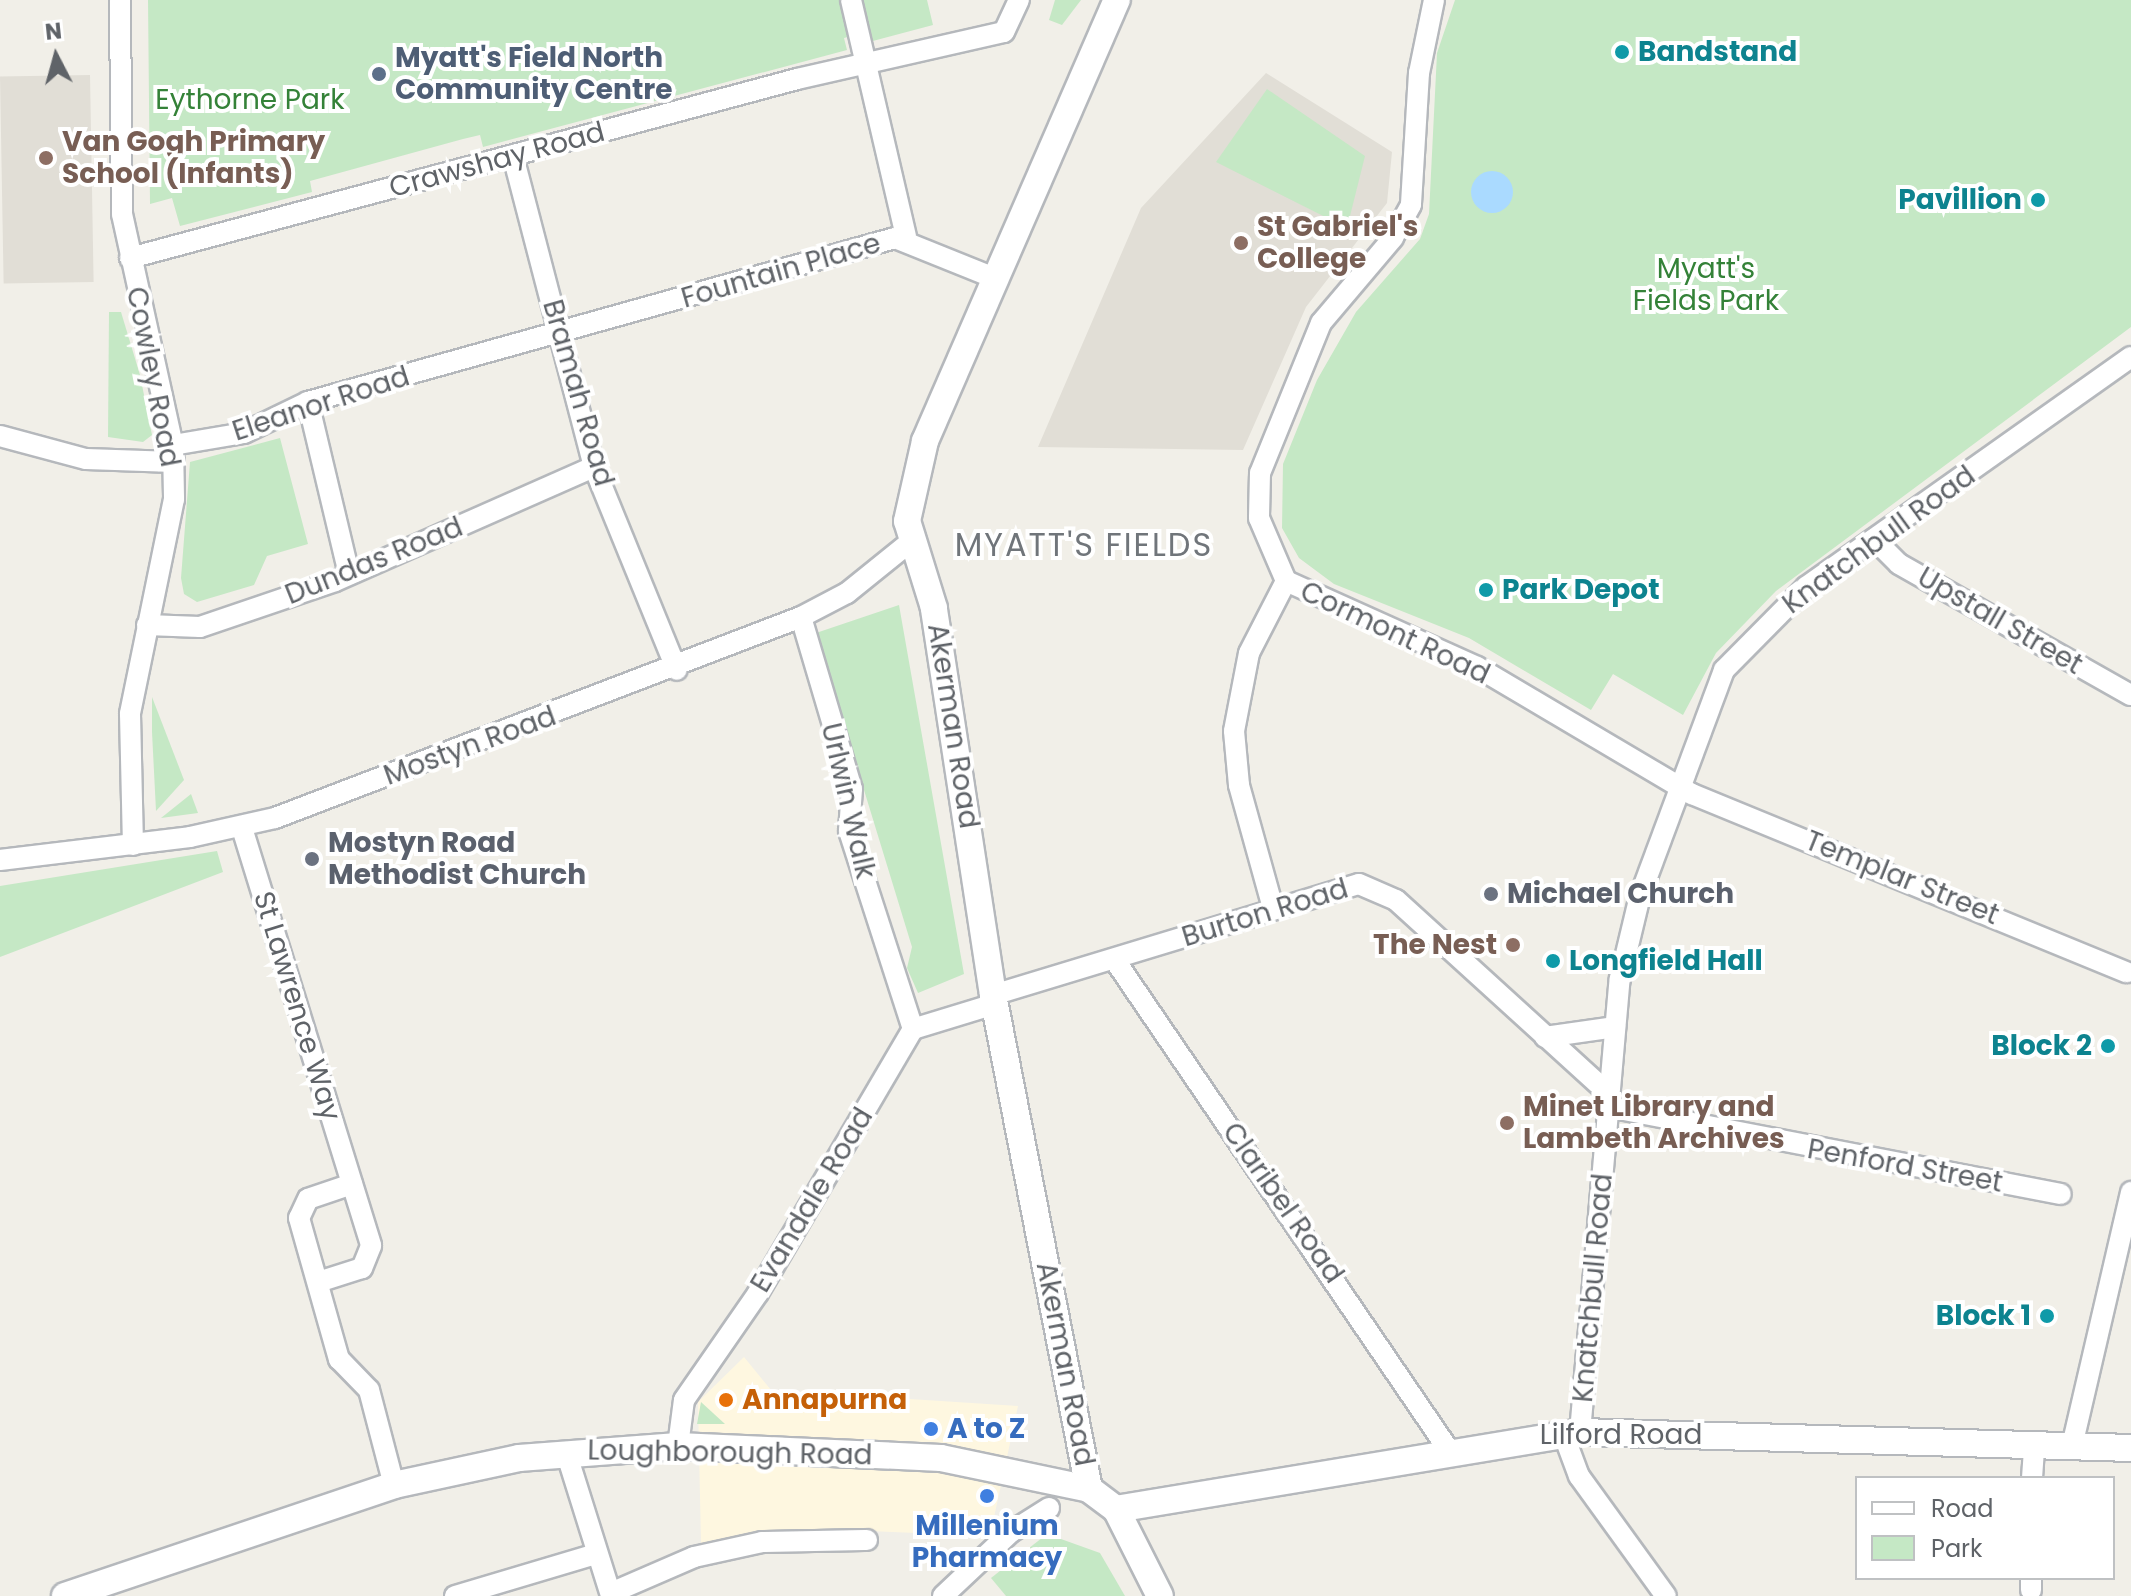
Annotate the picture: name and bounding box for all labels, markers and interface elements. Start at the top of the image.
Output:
text: N [44,15,63,48]
north arrow [16,16,96,96]
place label: Bandstand [1638,35,1797,69]
place label: Myatt's Field North Community Centre [395,41,673,107]
marker: Bandstand [1613,43,1631,61]
marker: Myatt's Field North Community Centre [370,65,388,83]
park label: Eythorne Park [155,83,345,117]
street label: Crawshay Road [386,115,608,205]
place label: Van Gogh Primary School (Infants) [62,125,325,191]
marker: Van Gogh Primary School (Infants) [37,149,55,167]
place label: Pavillion [1898,183,2022,217]
marker: Pavillion [2029,191,2047,209]
place label: St Gabriel's College [1257,210,1418,276]
street label: Fountain Place [678,227,884,315]
marker: St Gabriel's College [1232,234,1250,252]
park label: Myatt's Fields Park [1633,252,1779,318]
street label: Cowley Road [119,284,187,470]
street label: Bramah Road [535,296,621,490]
street label: Eleanor Road [228,360,414,448]
street label: Knatchbull Road [1776,459,1982,621]
street label: Dundas Road [280,510,468,612]
district label: MYATT'S FIELDS [955,526,1213,564]
street label: Upstall Street [1912,560,2088,682]
place label: Park Depot [1502,573,1660,607]
street label: Cormont Road [1295,574,1495,692]
marker: Park Depot [1477,581,1495,599]
street label: Akerman Road [920,621,986,831]
street label: Mostyn Road [379,699,561,793]
street label: Urlwin Walk [814,720,882,882]
street label: Templar Street [1800,824,2004,932]
place label: Mostyn Road Methodist Church [328,826,586,892]
marker: Mostyn Road Methodist Church [303,850,321,868]
street label: Burton Road [1178,872,1352,954]
place label: Michael Church [1507,877,1734,911]
marker: Michael Church [1482,885,1500,903]
street label: St Lawrence Way [246,887,348,1125]
place label: The Nest [1373,928,1497,962]
marker: The Nest [1504,936,1522,954]
place label: Longfield Hall [1569,944,1763,978]
marker: Longfield Hall [1544,952,1562,970]
place label: Block 2 [1991,1029,2092,1063]
marker: Block 2 [2099,1037,2117,1055]
place label: Minet Library and Lambeth Archives [1523,1090,1785,1156]
street label: Evandale Road [744,1102,880,1298]
marker: Minet Library and Lambeth Archives [1498,1114,1516,1132]
street label: Claribel Road [1215,1116,1351,1290]
street label: Penford Street [1805,1132,2005,1200]
street label: Knatchbull Road [1566,1172,1620,1404]
street label: Akerman Road [1029,1259,1101,1469]
place label: Block 1 [1936,1299,2031,1333]
marker: Block 1 [2038,1307,2056,1325]
place label: Annapurna [742,1383,907,1417]
marker: Annapurna [717,1391,735,1409]
place label: A to Z [947,1412,1025,1446]
street label: Lilford Road [1540,1418,1702,1452]
marker: A to Z [922,1420,940,1438]
street label: Loughborough Road [587,1434,873,1472]
legend [1855,1476,2115,1580]
marker: Millenium Pharmacy [978,1487,996,1505]
text: Road [1931,1492,1993,1525]
place label: Millenium Pharmacy [912,1509,1062,1575]
text: Park [1931,1532,1982,1565]

